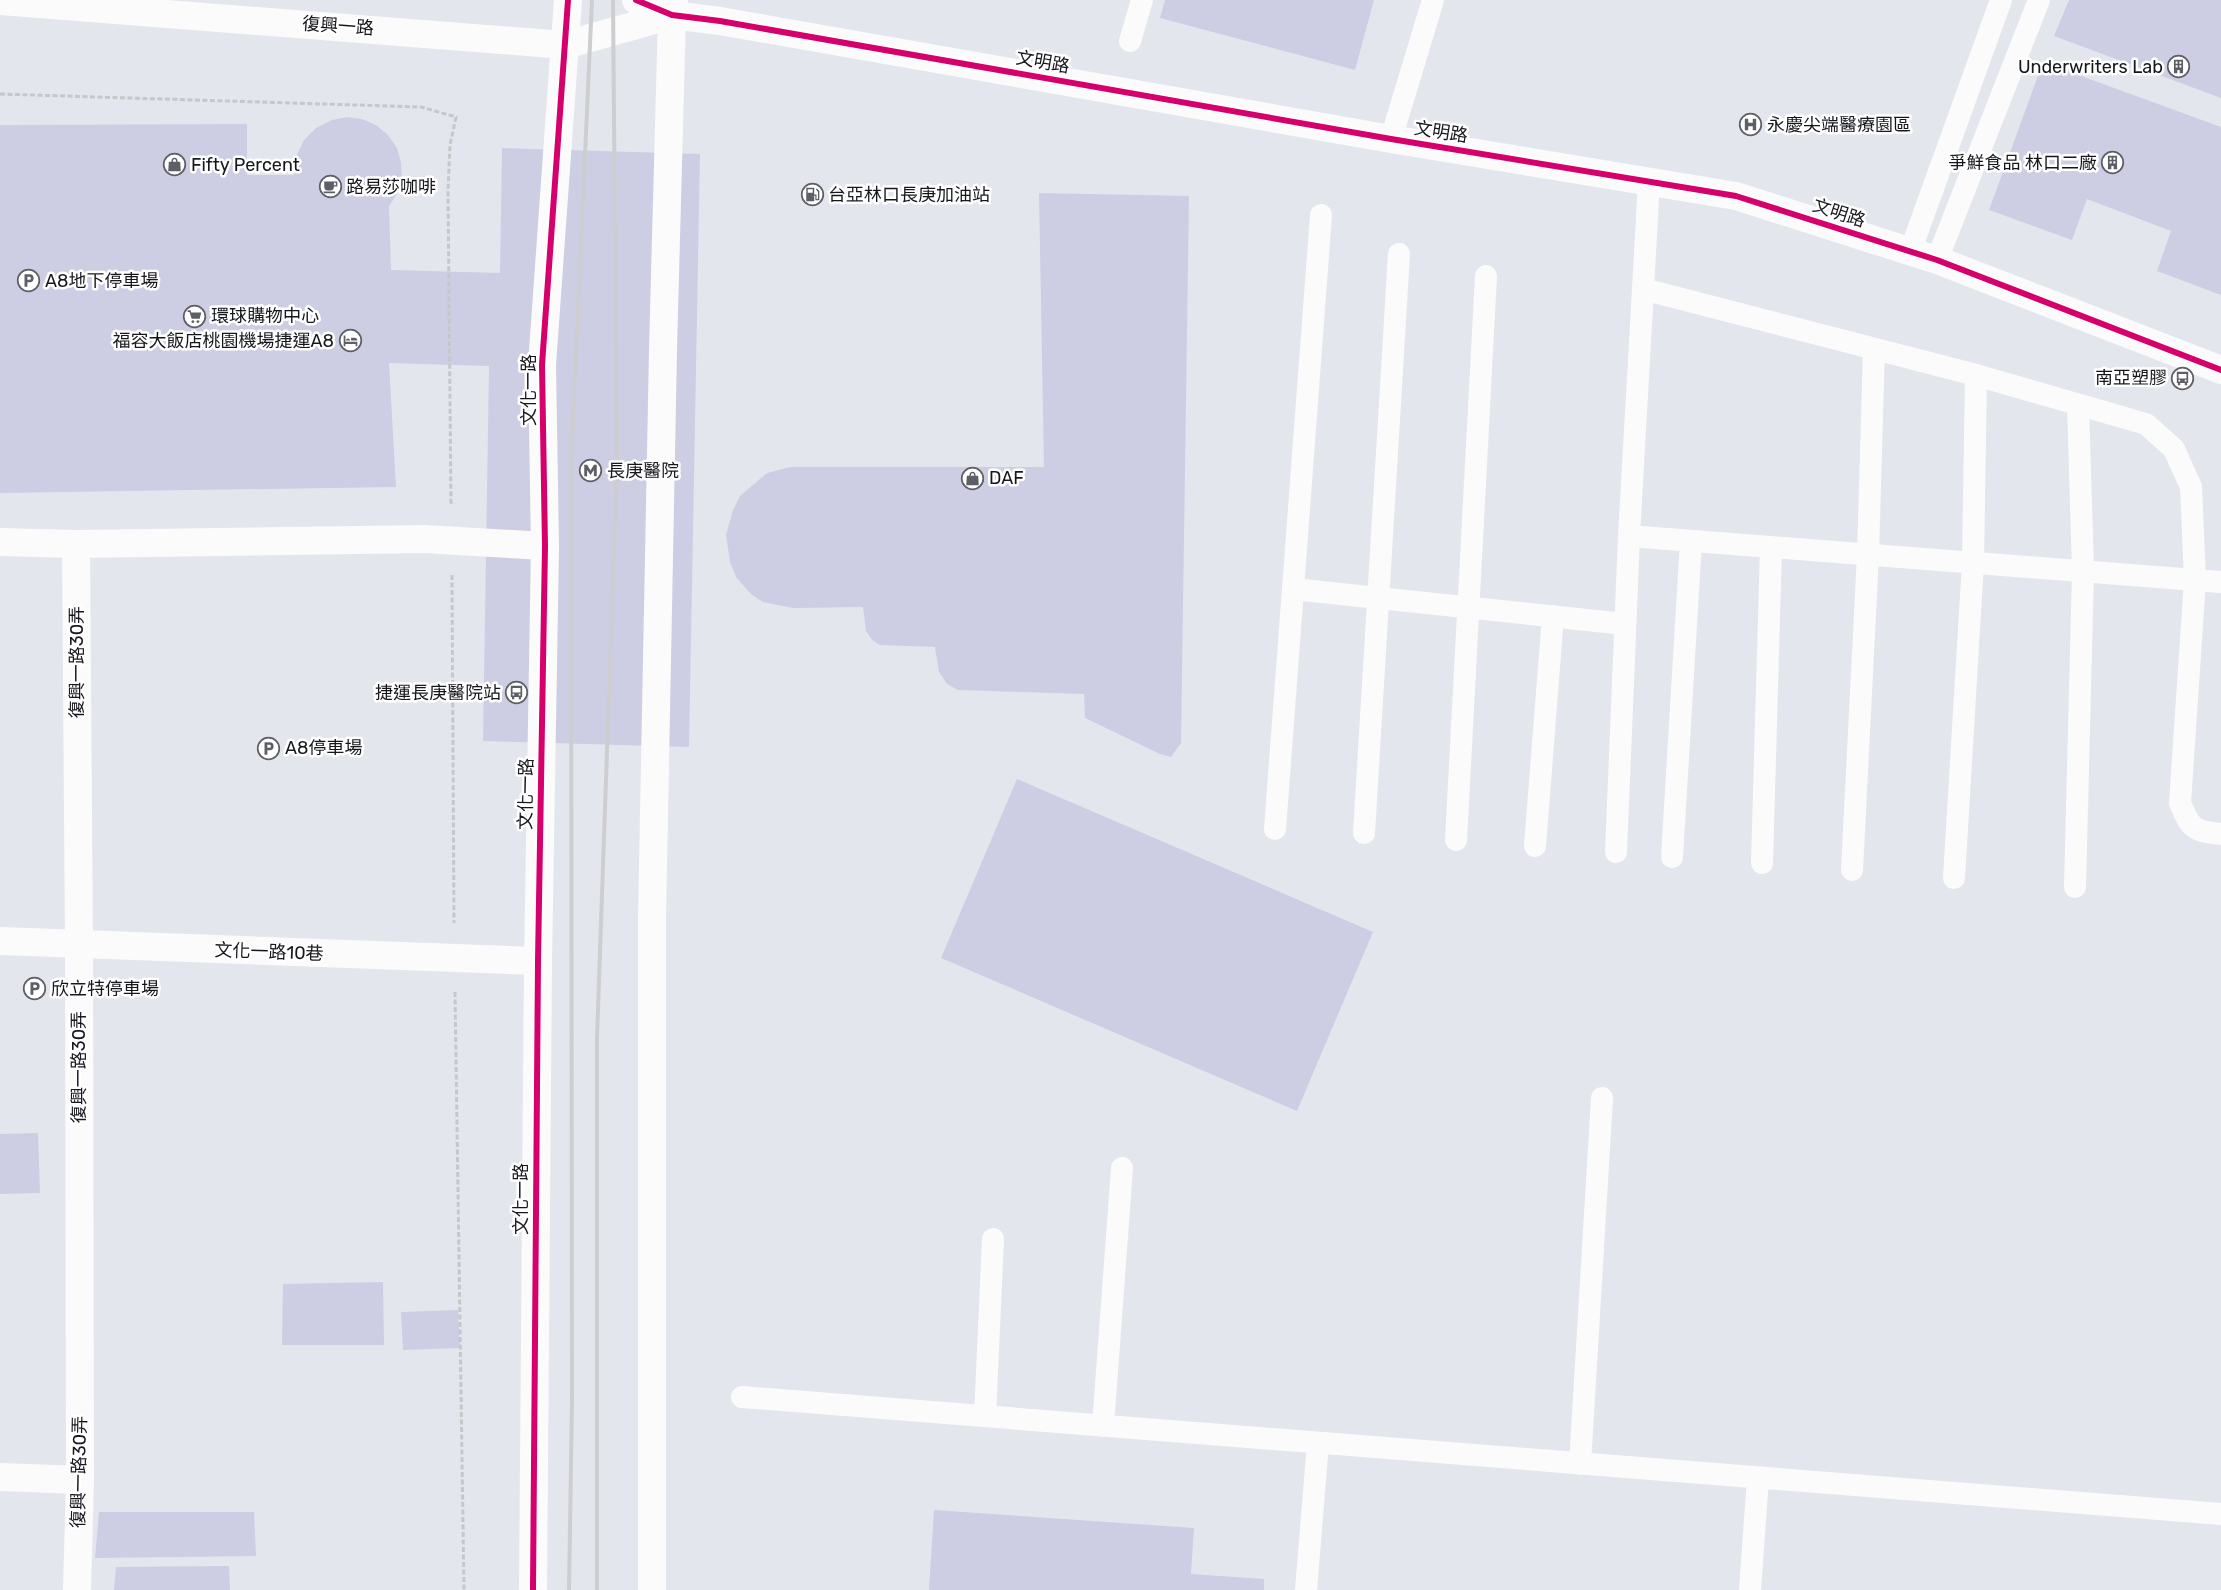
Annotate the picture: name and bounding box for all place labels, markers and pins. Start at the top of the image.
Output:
building icon: Underwriters Lab [2167,55,2191,79]
place label: Underwriters Lab [2018,56,2163,78]
hospital icon: 永慶尖端醫療園區 [1739,113,1763,137]
place label: 永慶尖端醫療園區 [1767,114,1911,136]
building icon: 爭鮮食品 林口二廠 [2101,151,2125,175]
place label: 爭鮮食品 林口二廠 [1949,152,2097,174]
shop icon: Fifty Percent [163,153,187,177]
place label: Fifty Percent [191,154,300,176]
cafe icon: 路易莎咖啡 [318,175,342,199]
place label: 路易莎咖啡 [346,176,436,198]
fuel station icon: 台亞林口長庚加油站 [800,183,824,207]
place label: 台亞林口長庚加油站 [828,184,990,206]
parking icon: A8地下停車場 [17,269,41,293]
place label: A8地下停車場 [45,270,159,292]
supermarket icon: 環球購物中心 [183,304,207,328]
place label: 環球購物中心 [211,305,319,327]
hotel icon: 福容大飯店桃園機場捷運A8 [338,329,362,353]
place label: 福容大飯店桃園機場捷運A8 [112,330,334,352]
bus stop icon: 南亞塑膠 [2171,366,2195,390]
place label: 南亞塑膠 [2095,367,2167,389]
metro station icon: 長庚醫院 [579,459,603,483]
place label: 長庚醫院 [607,460,679,482]
shop icon: DAF [961,466,985,490]
place label: DAF [989,467,1024,489]
bus stop icon: 捷運長庚醫院站 [505,681,529,705]
place label: 捷運長庚醫院站 [375,682,501,704]
parking icon: A8停車場 [257,736,281,760]
place label: A8停車場 [285,737,363,759]
parking icon: 欣立特停車場 [23,977,47,1001]
place label: 欣立特停車場 [51,978,159,1000]

